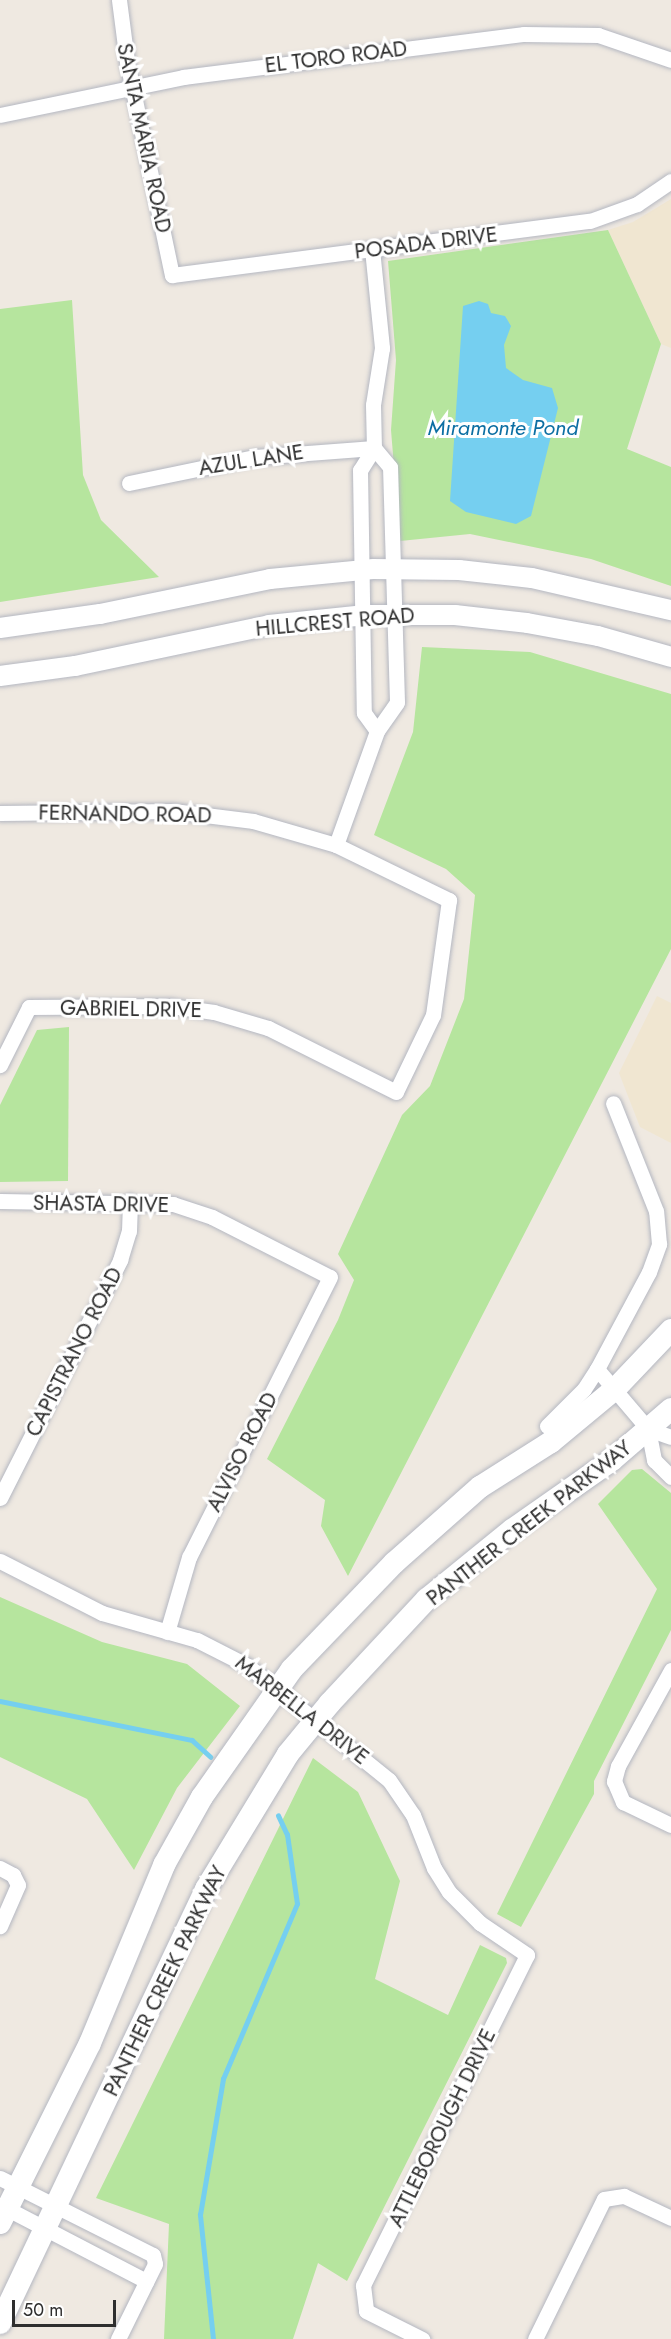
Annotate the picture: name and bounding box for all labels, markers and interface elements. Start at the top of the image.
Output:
street label: EL TORO ROAD [263,36,409,78]
street label: SANTA MARIA ROAD [112,41,176,235]
street label: POSADA DRIVE [353,222,499,264]
water label: Miramonte Pond [428,415,578,441]
street label: AZUL LANE [197,439,305,481]
street label: HILLCREST ROAD [254,602,416,642]
street label: FERNANDO ROAD [38,800,212,828]
street label: GABRIEL DRIVE [60,995,202,1023]
street label: SHASTA DRIVE [33,1190,169,1218]
street label: CAPISTRANO ROAD [20,1263,128,1441]
street label: ALVISO ROAD [201,1388,283,1516]
street label: PANTHER CREEK PARKWAY [422,1435,636,1611]
street label: MARBELLA DRIVE [230,1650,374,1770]
street label: PANTHER CREEK PARKWAY [98,1862,232,2100]
street label: ATTLEBOROUGH DRIVE [383,2025,501,2231]
scale bar [15,2288,118,2326]
text: 50 m [23,2297,63,2323]

